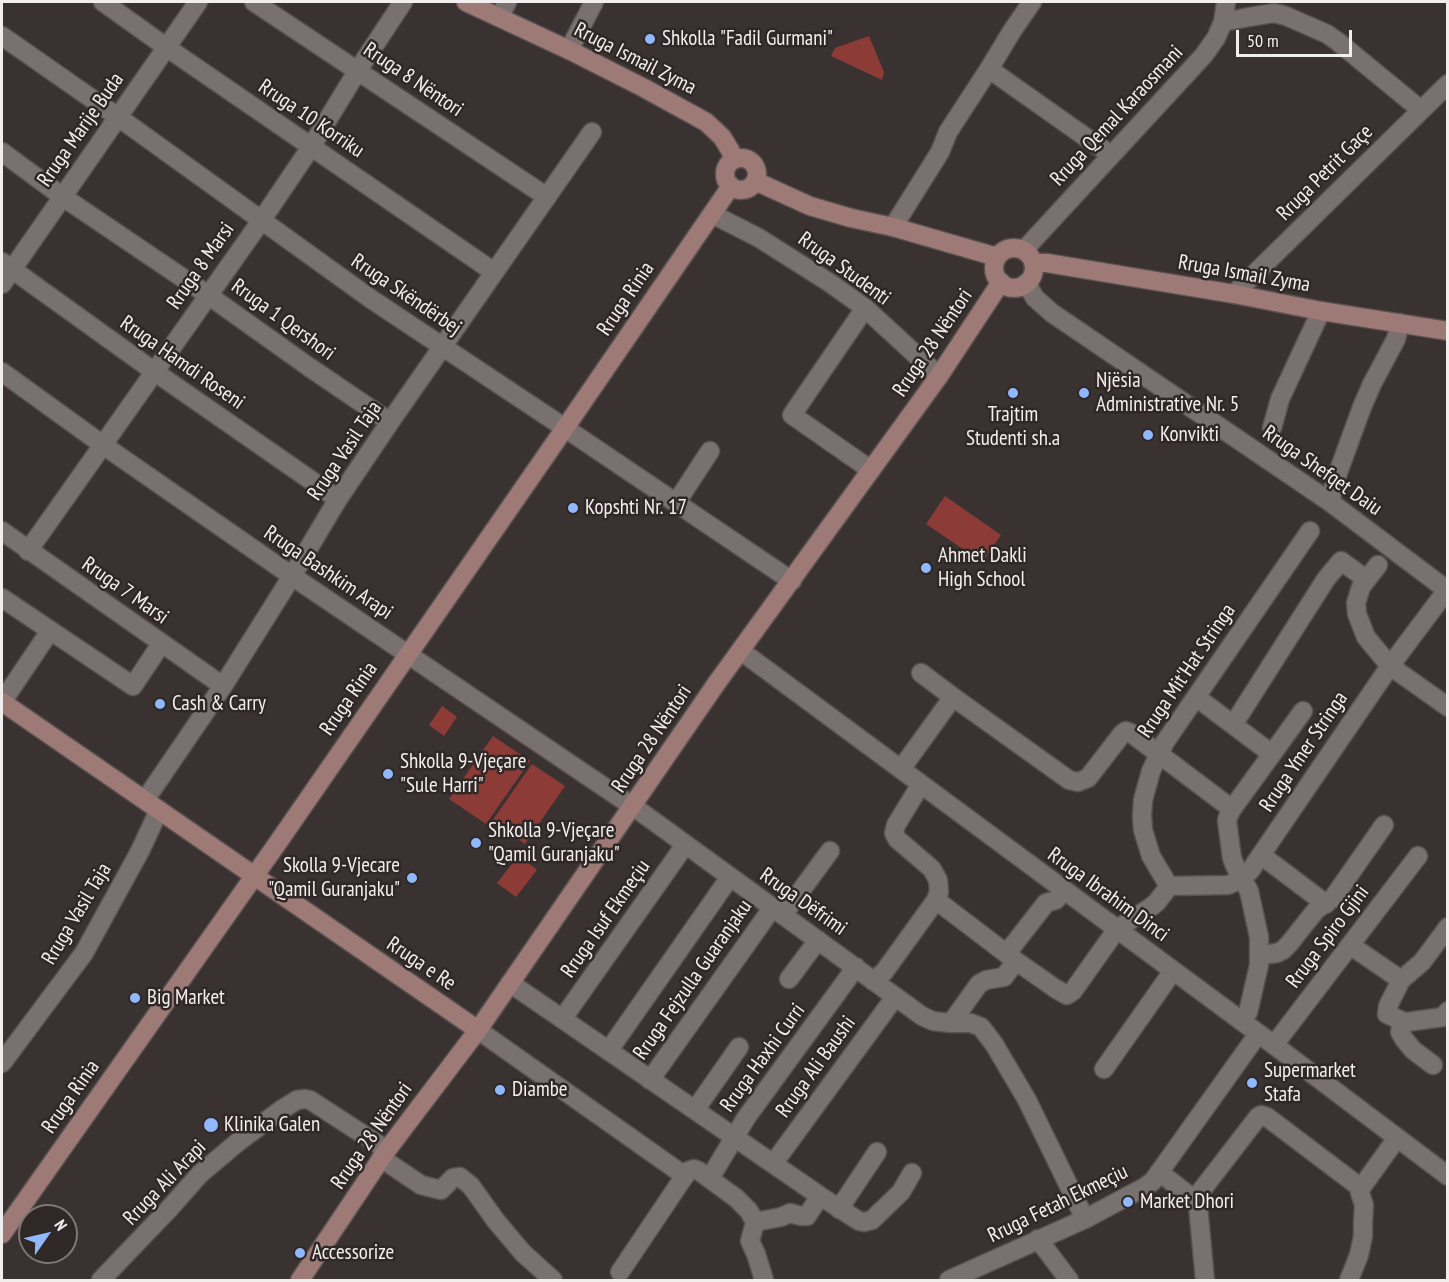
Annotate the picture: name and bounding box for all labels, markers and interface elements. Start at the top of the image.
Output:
street label: Rruga Ismail Zyma [570,17,700,101]
scale bar [1239,18,1354,56]
place label: Shkolla "Fadil Gurmani" [662,26,833,52]
text: 50 m [1247,29,1279,52]
marker: Shkolla "Fadil Gurmani" [643,32,657,46]
street label: Rruga 8 Nëntori [358,37,468,123]
street label: Rruga Qemal Karaosmani [1045,40,1189,192]
street label: Rruga Marije Buda [33,68,129,192]
street label: Rruga 10 Korriku [253,74,369,164]
street label: Rruga Petrit Gaçe [1272,120,1378,226]
street label: Rruga 8 Marsi [162,218,240,314]
street label: Rruga Studenti [793,227,895,311]
street label: Rruga Skëndërbej [346,249,466,341]
street label: Rruga Ismail Zyma [1176,250,1312,298]
street label: Rruga Rinia [592,257,660,341]
street label: Rruga 1 Qershori [226,274,340,366]
street label: Rruga 28 Nëntori [888,284,978,402]
street label: Rruga Hamdi Roseni [115,311,249,415]
place label: Njësia Administrative Nr. 5 [1096,368,1239,418]
marker: Trajtim Studenti sh.a [1006,386,1020,400]
marker: Njësia Administrative Nr. 5 [1077,386,1091,400]
street label: Rruga Vasil Taja [303,397,387,505]
place label: Trajtim Studenti sh.a [966,402,1060,452]
street label: Rruga Shefqet Daiu [1257,421,1387,521]
place label: Konvikti [1160,422,1219,448]
marker: Konvikti [1141,428,1155,442]
place label: Kopshti Nr. 17 [585,495,687,521]
marker: Kopshti Nr. 17 [566,501,580,515]
street label: Rruga Bashkim Arapi [259,521,397,625]
place label: Ahmet Dakli High School [938,543,1027,593]
street label: Rruga 7 Marsi [77,552,173,630]
marker: Ahmet Dakli High School [919,561,933,575]
street label: Rruga Mit'Hat Stringa [1133,599,1241,743]
street label: Rruga Rinia [315,657,383,741]
street label: Rruga 28 Nëntori [607,680,697,798]
street label: Rruga Ymer Stringa [1255,687,1353,817]
place label: Cash & Carry [172,691,266,717]
marker: Cash & Carry [153,697,167,711]
place label: Shkolla 9-Vjeçare "Sule Harri" [400,749,526,799]
marker: Shkolla 9-Vjeçare "Sule Harri" [381,767,395,781]
place label: Shkolla 9-Vjeçare "Qamil Guranjaku" [488,818,620,868]
marker: Shkolla 9-Vjeçare "Qamil Guranjaku" [469,836,483,850]
street label: Rruga Ibrahim Dinci [1042,843,1174,947]
place label: Skolla 9-Vjecare "Qamil Guranjaku" [268,853,400,903]
street label: Rruga Isuf Ekmeçiu [556,855,656,983]
street label: Rruga Vasil Taja [37,859,117,969]
street label: Rruga Dëfrimi [755,863,851,941]
marker: Skolla 9-Vjecare "Qamil Guranjaku" [405,871,419,885]
street label: Rruga Spiro Gjini [1281,881,1375,993]
street label: Rruga Fejzulla Guaranjaku [628,895,758,1065]
street label: Rruga e Re [382,932,460,996]
place label: Big Market [147,985,225,1011]
marker: Big Market [128,991,142,1005]
street label: Rruga Haxhi Curri [715,999,811,1117]
street label: Rruga Ali Baushi [771,1011,861,1123]
street label: Rruga Rinia [37,1055,105,1139]
place label: Supermarket Stafa [1264,1058,1356,1108]
marker: Supermarket Stafa [1245,1076,1259,1090]
place label: Diambe [512,1077,567,1103]
street label: Rruga 28 Nëntori [326,1078,418,1194]
marker: Diambe [493,1083,507,1097]
place label: Klinika Galen [224,1112,320,1138]
marker: Klinika Galen [202,1116,220,1134]
street label: Rruga Ali Arapi [118,1135,212,1231]
street label: Rruga Fetah Ekmeçiu [984,1159,1132,1249]
place label: Market Dhori [1140,1189,1234,1215]
marker: Market Dhori [1121,1195,1135,1209]
north arrow [18,1204,78,1264]
text: N [51,1216,72,1234]
place label: Accessorize [312,1240,394,1266]
marker: Accessorize [293,1246,307,1260]

